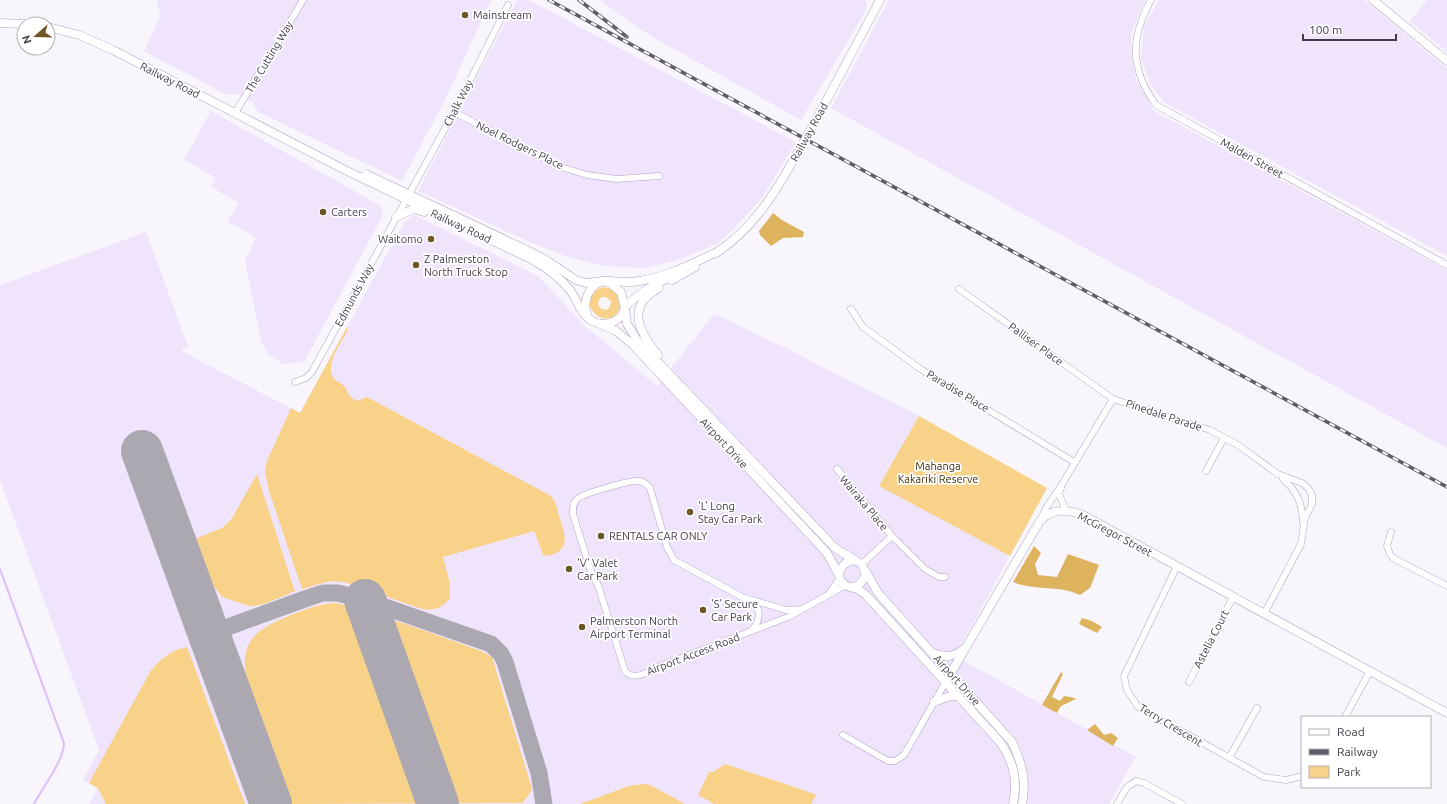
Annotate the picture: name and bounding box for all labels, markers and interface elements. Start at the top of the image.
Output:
place label: Mainstream [473,9,532,21]
marker: Mainstream [460,10,470,20]
north arrow [16,16,56,56]
scale bar [1303,16,1396,42]
street label: The Cutting Way [243,18,295,95]
text: 100 m [1309,23,1342,36]
text: N [20,34,34,45]
street label: Railway Road [138,60,202,100]
street label: Chalk Way [441,77,475,128]
street label: Railway Road [788,101,830,163]
street label: Noel Rodgers Place [474,119,566,171]
street label: Malden Street [1218,136,1286,181]
place label: Carters [331,206,367,218]
marker: Carters [318,207,328,217]
street label: Railway Road [429,207,493,245]
place label: Waitomo [378,233,423,245]
marker: Waitomo [426,234,436,244]
place label: Z Palmerston North Truck Stop [424,253,508,278]
marker: Z Palmerston North Truck Stop [411,260,421,270]
street label: Edmunds Way [332,261,376,328]
street label: Palliser Place [1006,320,1066,368]
street label: Paradise Place [925,368,991,414]
street label: Pinedale Parade [1124,397,1204,433]
street label: Airport Drive [698,416,750,470]
park label: Mahanga Kakariki Reserve [898,460,978,485]
street label: Wairaka Place [838,473,890,533]
place label: 'L' Long Stay Car Park [698,500,763,525]
marker: 'L' Long Stay Car Park [685,507,695,517]
street label: McGregor Street [1076,509,1155,559]
place label: RENTALS CAR ONLY [609,530,708,542]
marker: RENTALS CAR ONLY [596,531,606,541]
place label: 'V' Valet Car Park [577,557,619,582]
marker: 'V' Valet Car Park [564,564,574,574]
place label: 'S' Secure Car Park [711,598,758,623]
marker: 'S' Secure Car Park [698,605,708,615]
street label: Astelia Court [1191,607,1231,670]
place label: Palmerston North Airport Terminal [590,615,678,640]
marker: Palmerston North Airport Terminal [577,622,587,632]
street label: Airport Access Road [645,631,741,677]
street label: Airport Drive [931,652,983,708]
street label: Terry Crescent [1137,701,1205,749]
legend [1301,716,1431,788]
text: Road [1337,725,1365,738]
text: Railway [1337,745,1378,758]
text: Park [1337,765,1361,778]

